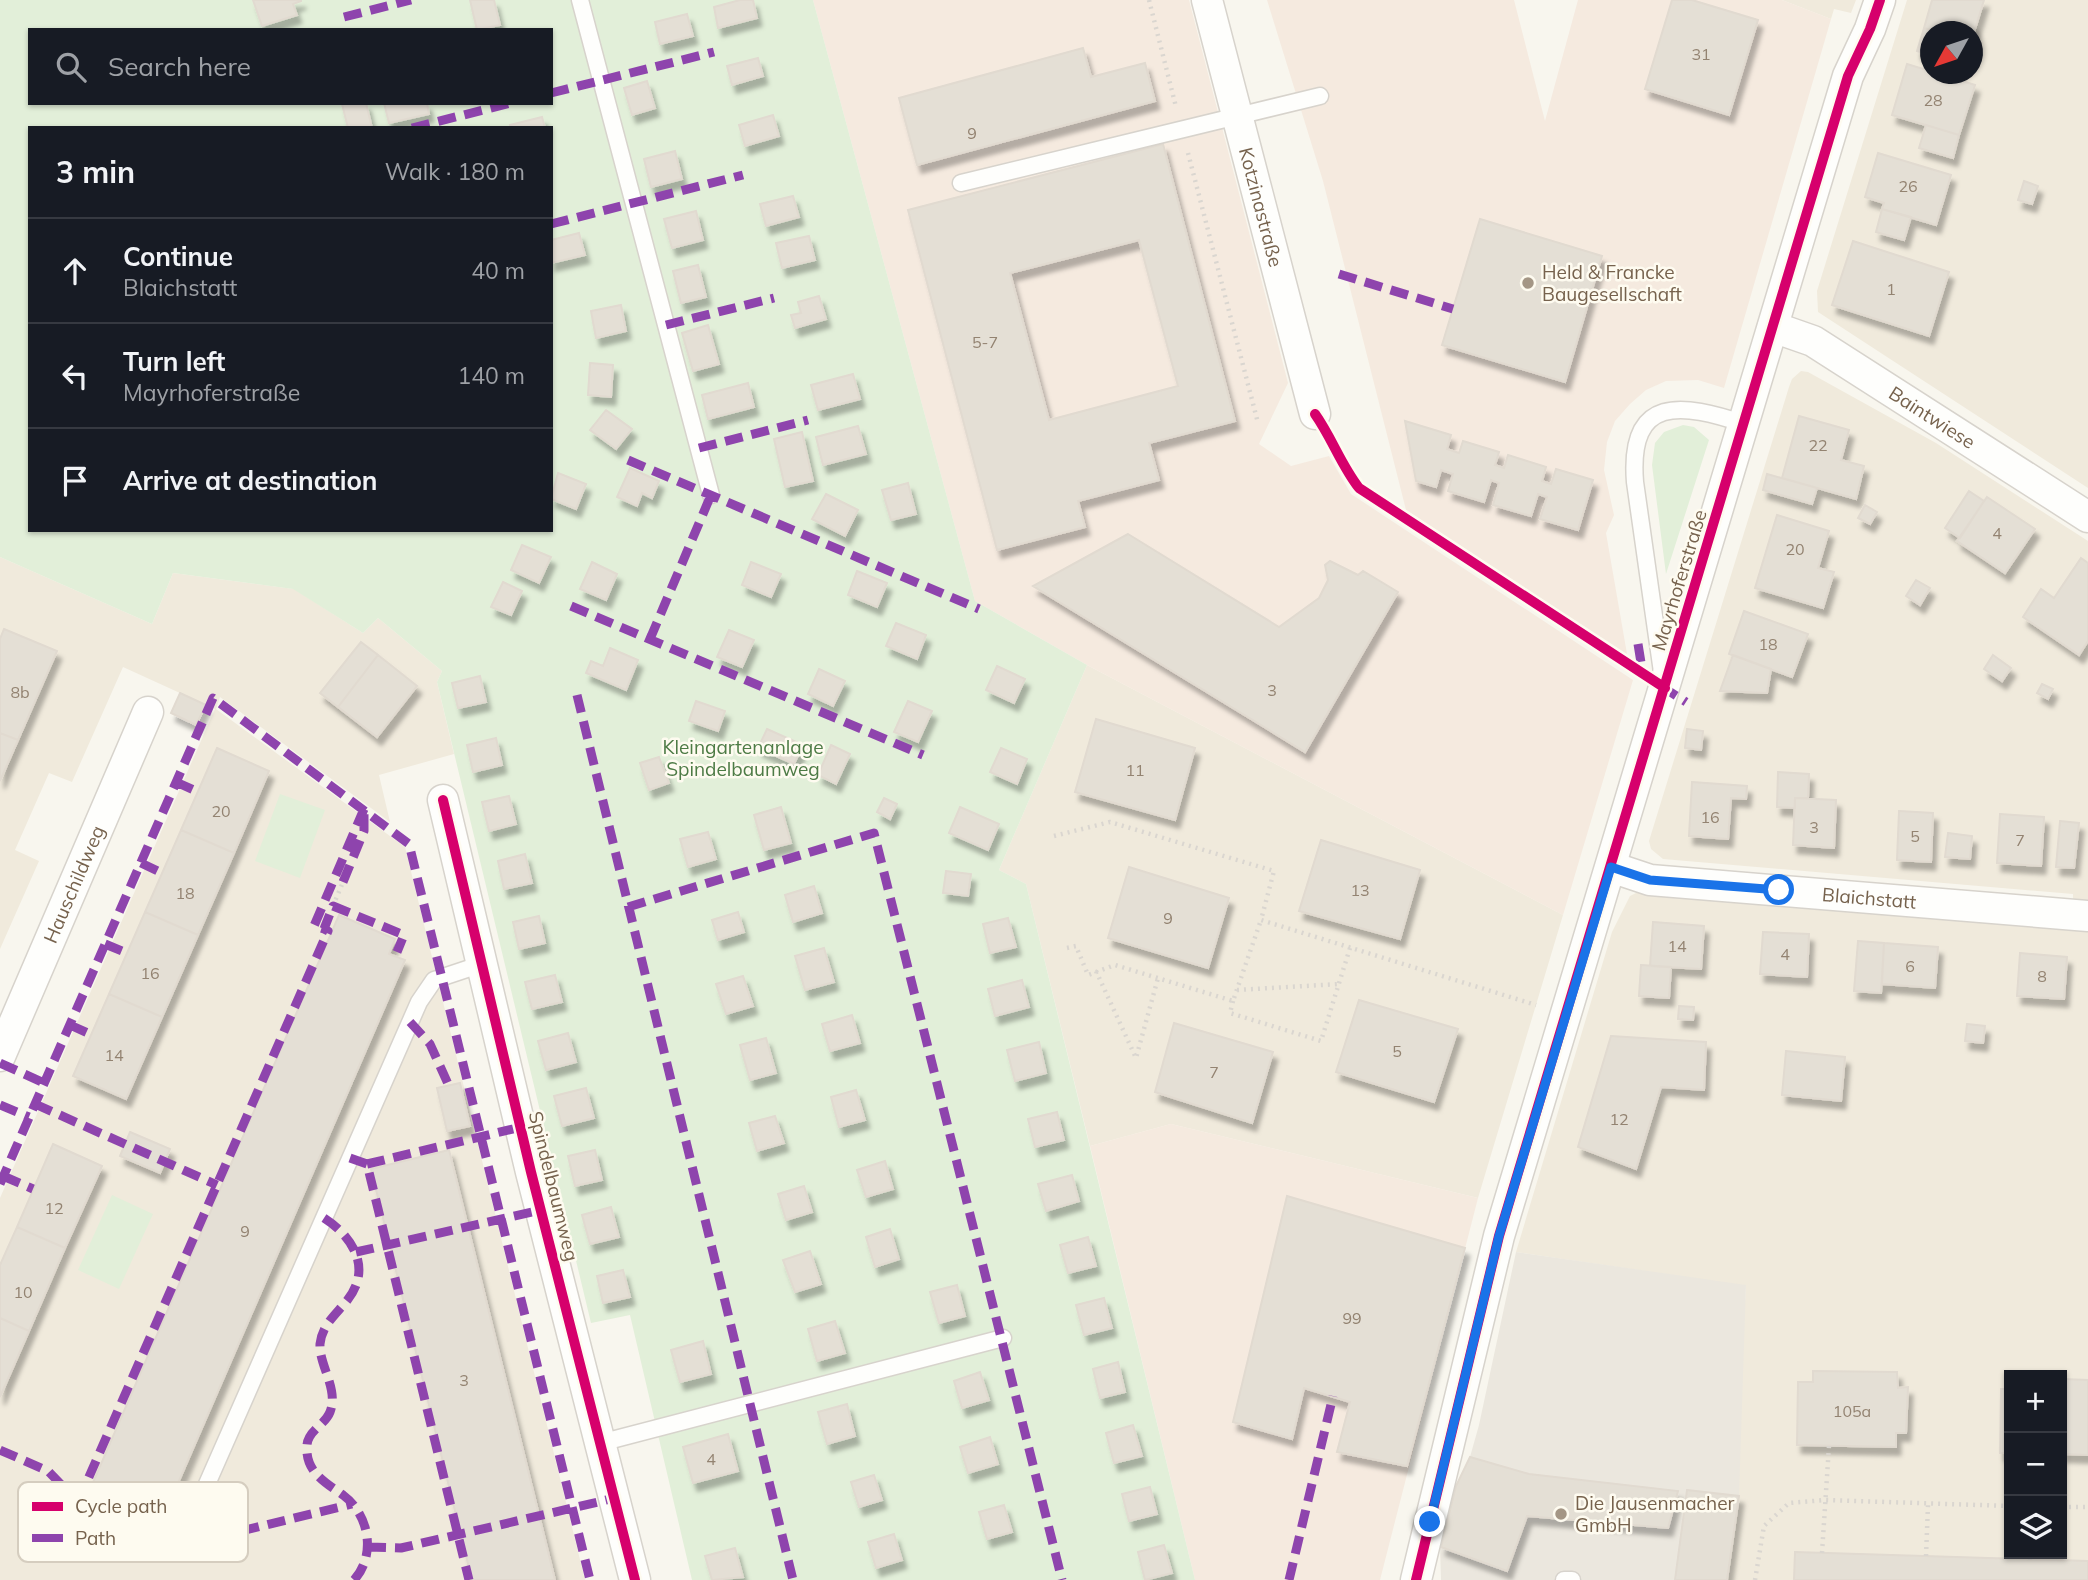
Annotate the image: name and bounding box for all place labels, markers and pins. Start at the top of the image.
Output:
place label: Held & Francke Baugesellschaft [1542,260,1682,306]
marker: Held & Francke Baugesellschaft [1520,275,1536,291]
place label: Die Jausenmacher GmbH [1575,1491,1734,1537]
marker: Die Jausenmacher GmbH [1553,1506,1569,1522]

